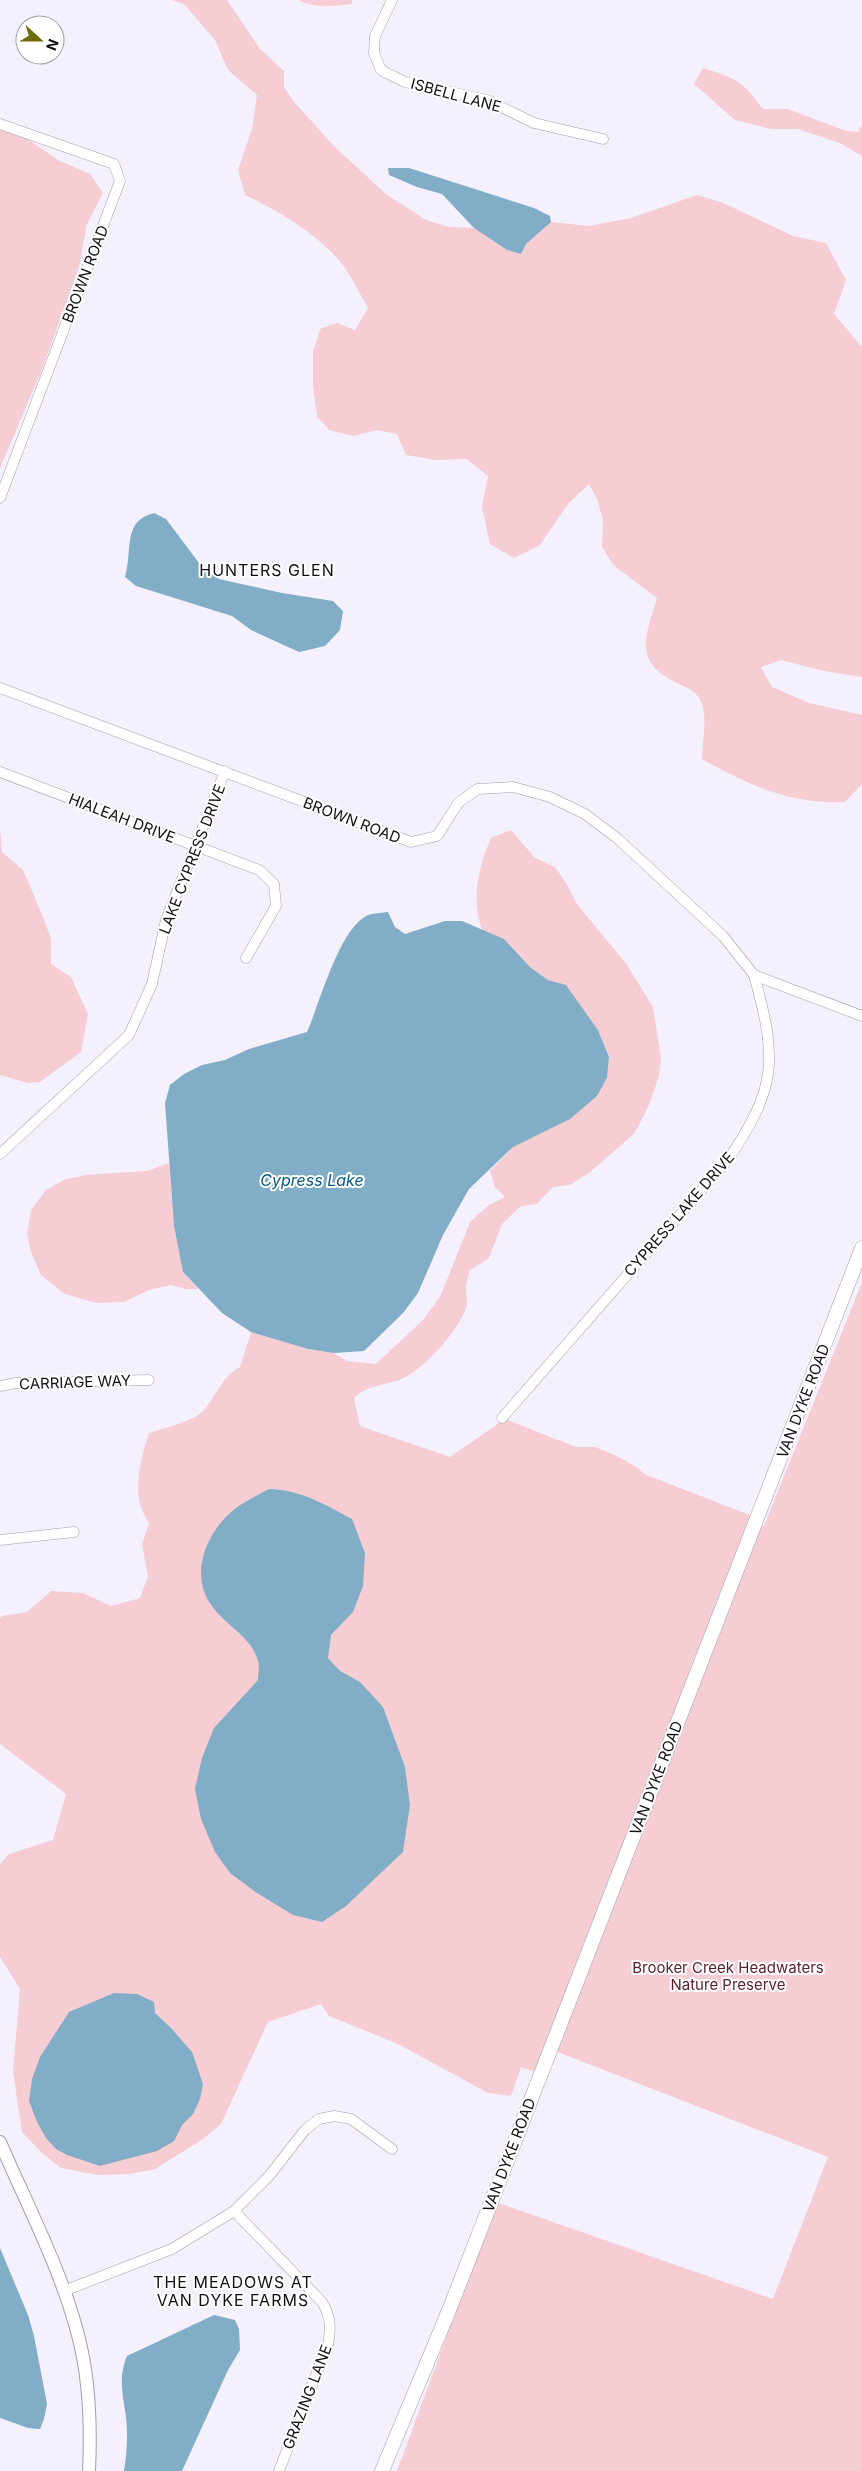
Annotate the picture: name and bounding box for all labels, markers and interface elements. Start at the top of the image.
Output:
north arrow [15,15,65,65]
text: N [43,37,62,53]
street label: ISBELL LANE [409,74,503,116]
street label: BROWN ROAD [58,223,112,325]
district label: HUNTERS GLEN [199,560,335,580]
street label: LAKE CYPRESS DRIVE [155,781,229,937]
street label: HIALEAH DRIVE [66,789,178,847]
street label: BROWN ROAD [301,793,403,847]
street label: CYPRESS LAKE DRIVE [620,1148,738,1280]
water label: Cypress Lake [260,1170,364,1190]
street label: VAN DYKE ROAD [772,1341,834,1461]
street label: CARRIAGE WAY [19,1371,131,1393]
street label: VAN DYKE ROAD [625,1718,687,1838]
park label: Brooker Creek Headwaters Nature Preserve [632,1958,824,1994]
street label: VAN DYKE ROAD [478,2095,540,2215]
district label: THE MEADOWS AT VAN DYKE FARMS [153,2272,313,2310]
street label: GRAZING LANE [278,2342,336,2452]

